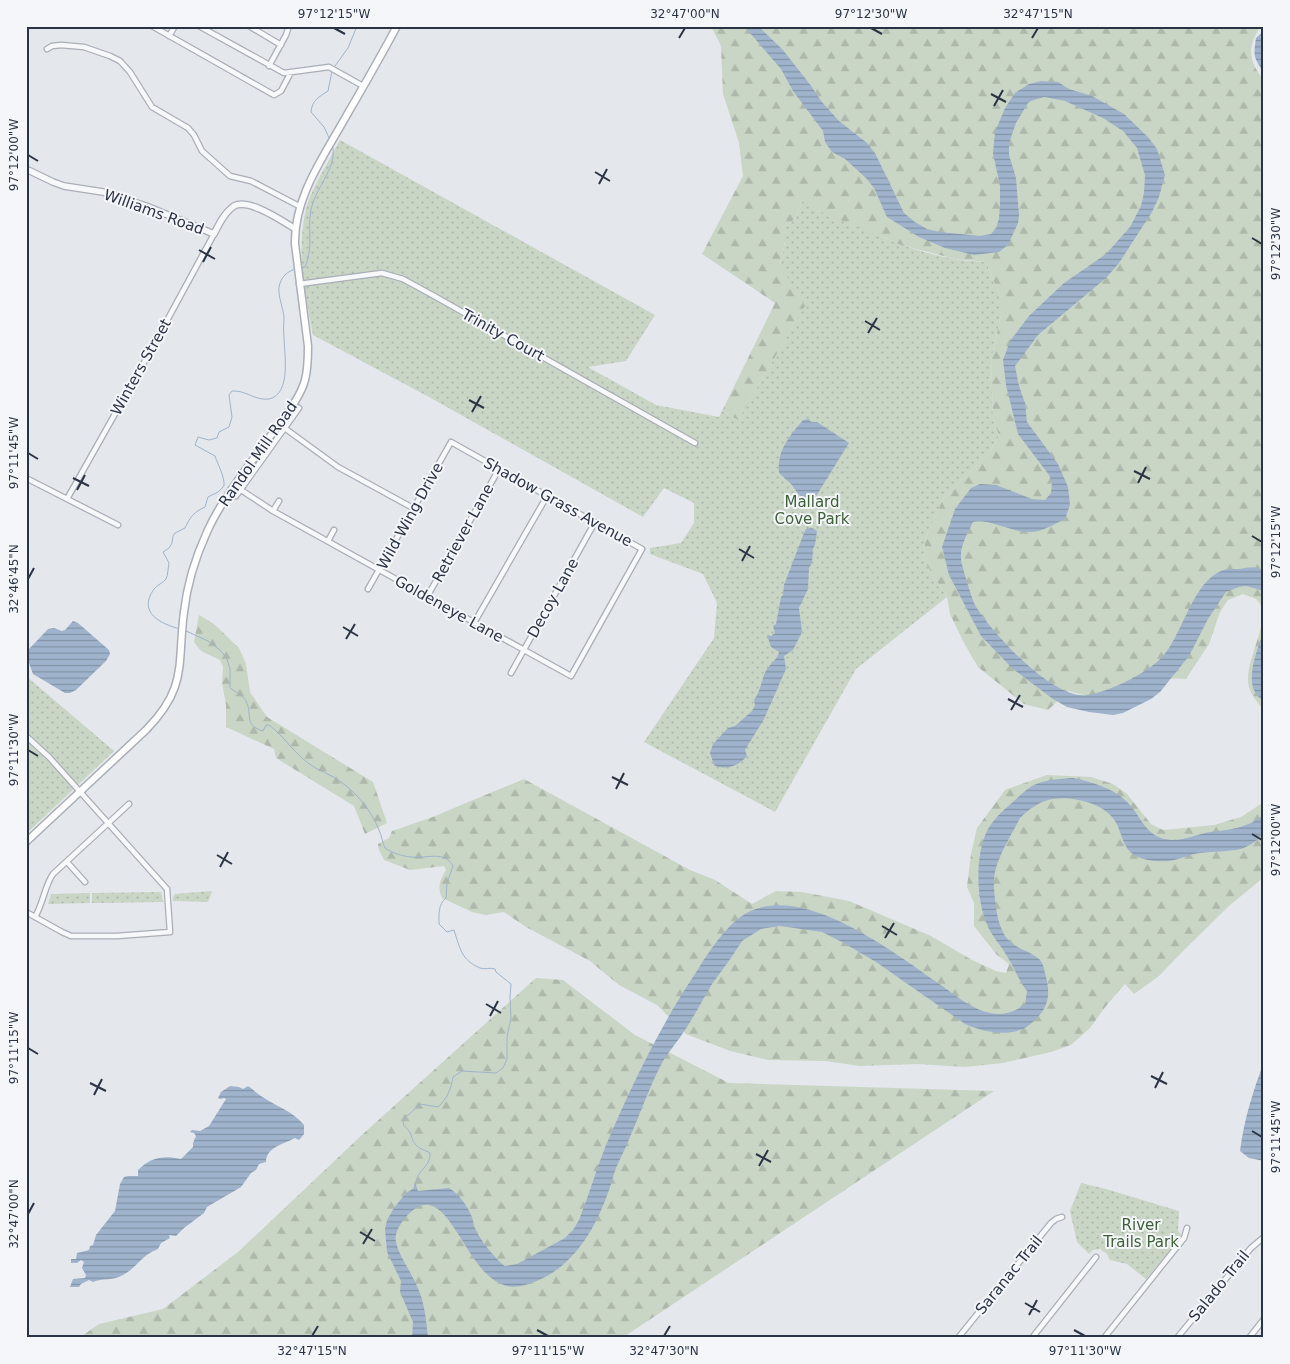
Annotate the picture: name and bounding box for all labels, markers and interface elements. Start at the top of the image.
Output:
text: 97°12'15"W [298,7,370,21]
text: 32°47'00"N [650,7,720,21]
text: 97°12'30"W [835,7,907,21]
text: 32°47'15"N [1003,7,1073,21]
text: 97°12'00"W [7,119,21,191]
street label: Williams Road [101,186,207,238]
text: 97°12'30"W [1269,208,1283,280]
street label: Trinity Court [458,304,548,365]
street label: Winters Street [107,315,175,418]
street label: Randol Mill Road [215,398,301,510]
text: 97°11'45"W [7,417,21,489]
street label: Shadow Grass Avenue [481,454,635,550]
street label: Wild Wing Drive [373,459,447,573]
street label: Retriever Lane [429,481,497,585]
park label: Mallard Cove Park [775,493,850,528]
text: 97°12'15"W [1269,506,1283,578]
text: 32°46'45"N [7,544,21,614]
street label: Decoy Lane [524,555,582,641]
street label: Goldeneye Lane [391,572,507,646]
text: 97°11'30"W [7,714,21,786]
text: 97°12'00"W [1269,804,1283,876]
text: 97°11'15"W [7,1012,21,1084]
text: 97°11'45"W [1269,1101,1283,1173]
text: 32°47'00"N [7,1179,21,1249]
park label: River Trails Park [1102,1216,1179,1251]
street label: Saranac Trail [972,1232,1046,1318]
street label: Salado Trail [1185,1247,1253,1325]
text: 32°47'15"N [277,1344,347,1358]
text: 97°11'15"W [512,1344,584,1358]
text: 32°47'30"N [629,1344,699,1358]
text: 97°11'30"W [1049,1344,1121,1358]

